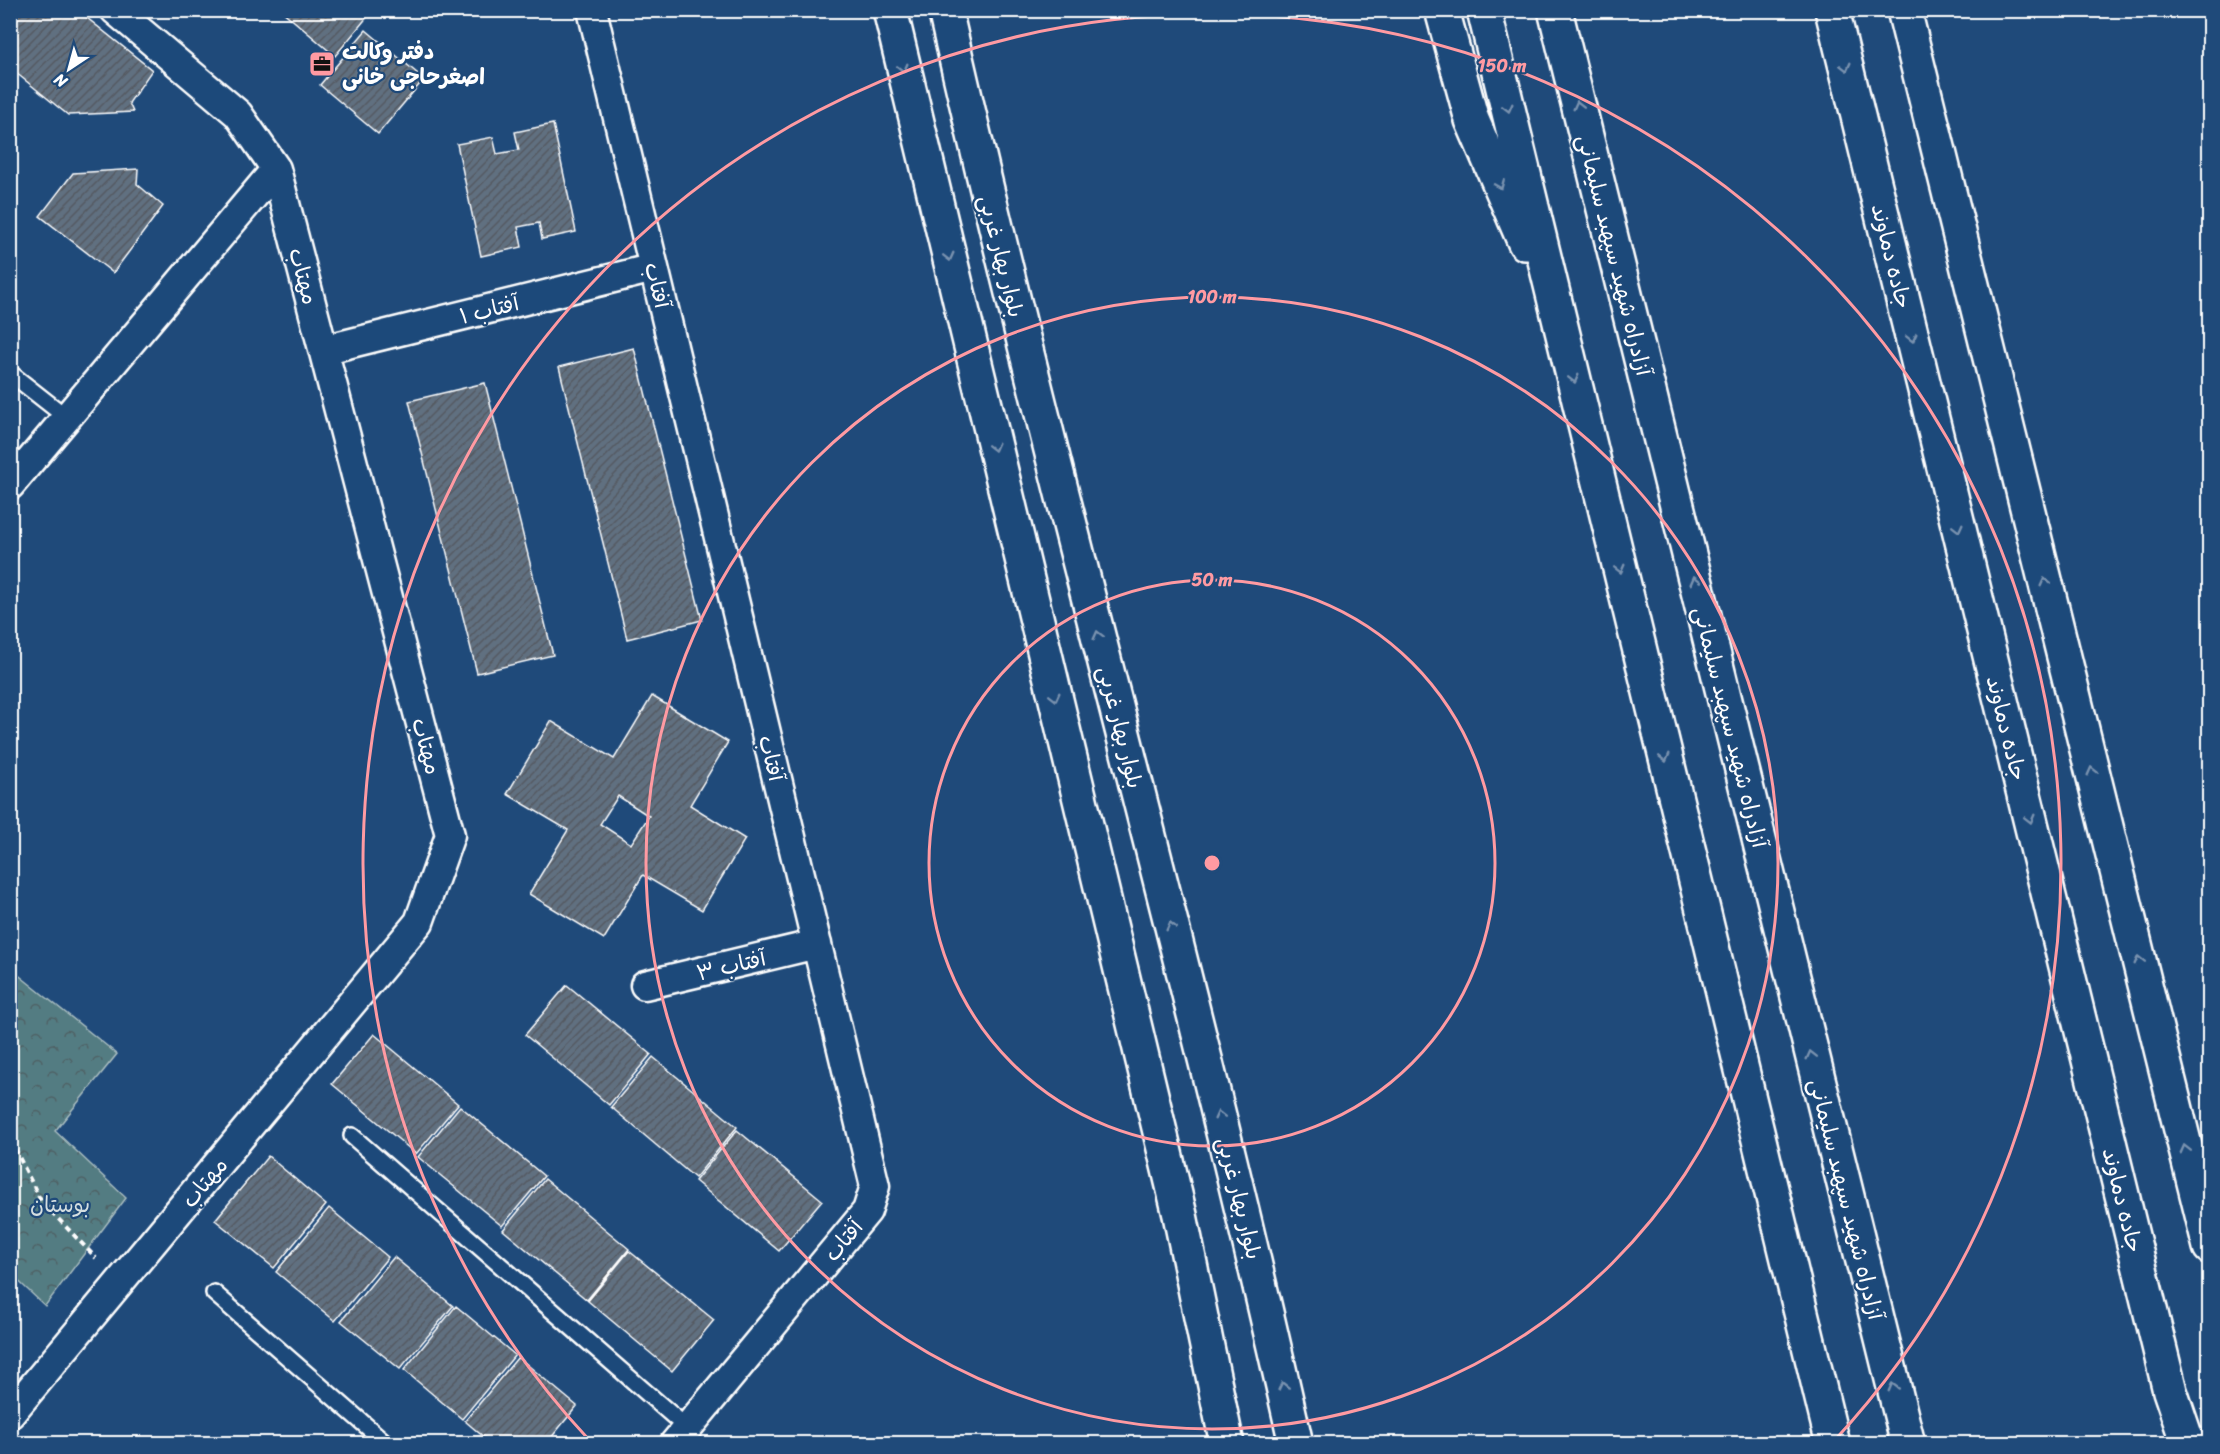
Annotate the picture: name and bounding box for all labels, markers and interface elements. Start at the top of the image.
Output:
place label: دفتر وکالت اصغرحاجی خانی [342,32,485,96]
north arrow [39,39,99,99]
office icon: دفتر وکالت اصغرحاجی خانی [307,49,337,79]
text: 150 m [1478,50,1526,82]
one-way arrow [895,62,908,72]
one-way arrow [1838,62,1851,72]
text: N [47,65,74,96]
one-way arrow [1573,100,1586,110]
one-way arrow [1501,103,1514,113]
street label: آزادراه شهید سپهبد سلیمانی [1566,130,1664,382]
one-way arrow [1493,179,1505,190]
street label: بلوار بهار غربی [967,191,1036,322]
street label: جاده دماوند [1860,199,1923,313]
street label: مهتاب [277,243,330,309]
one-way arrow [941,252,954,262]
street label: آفتاب [633,258,682,314]
text: 100 m [1188,281,1237,313]
street label: آفتاب ۱ [455,283,525,336]
one-way arrow [1905,333,1918,343]
one-way arrow [1566,374,1579,384]
one-way arrow [987,441,1000,451]
one-way arrow [1951,523,1964,533]
text: 50 m [1192,564,1233,596]
one-way arrow [1612,564,1625,574]
one-way arrow [1689,575,1702,585]
one-way arrow [2040,577,2052,587]
street label: آزادراه شهید سپهبد سلیمانی [1682,602,1780,854]
one-way arrow [1092,630,1105,640]
street label: بلوار بهار غربی [1086,662,1155,793]
street label: جاده دماوند [1975,671,2038,785]
one-way arrow [1048,692,1061,702]
street label: مهتاب [400,713,453,779]
street label: آفتاب [747,731,796,787]
one-way arrow [1658,753,1671,763]
one-way arrow [2086,766,2099,776]
one-way arrow [2022,814,2035,824]
centre of rings [1202,853,1222,873]
one-way arrow [1166,921,1179,931]
street label: آفتاب ۳ [693,938,771,992]
one-way arrow [2133,955,2146,965]
one-way arrow [1806,1050,1819,1060]
street label: آزادراه شهید سپهبد سلیمانی [1798,1074,1896,1326]
one-way arrow [1214,1110,1227,1120]
street label: بلوار بهار غربی [1205,1133,1274,1264]
street label: جاده دماوند [2091,1143,2154,1257]
one-way arrow [2180,1145,2193,1155]
street label: مهتاب [171,1148,238,1217]
park label: بوستان [30,1185,90,1224]
street label: آفتاب [814,1209,874,1271]
one-way arrow [1277,1382,1290,1392]
one-way arrow [1887,1382,1900,1392]

